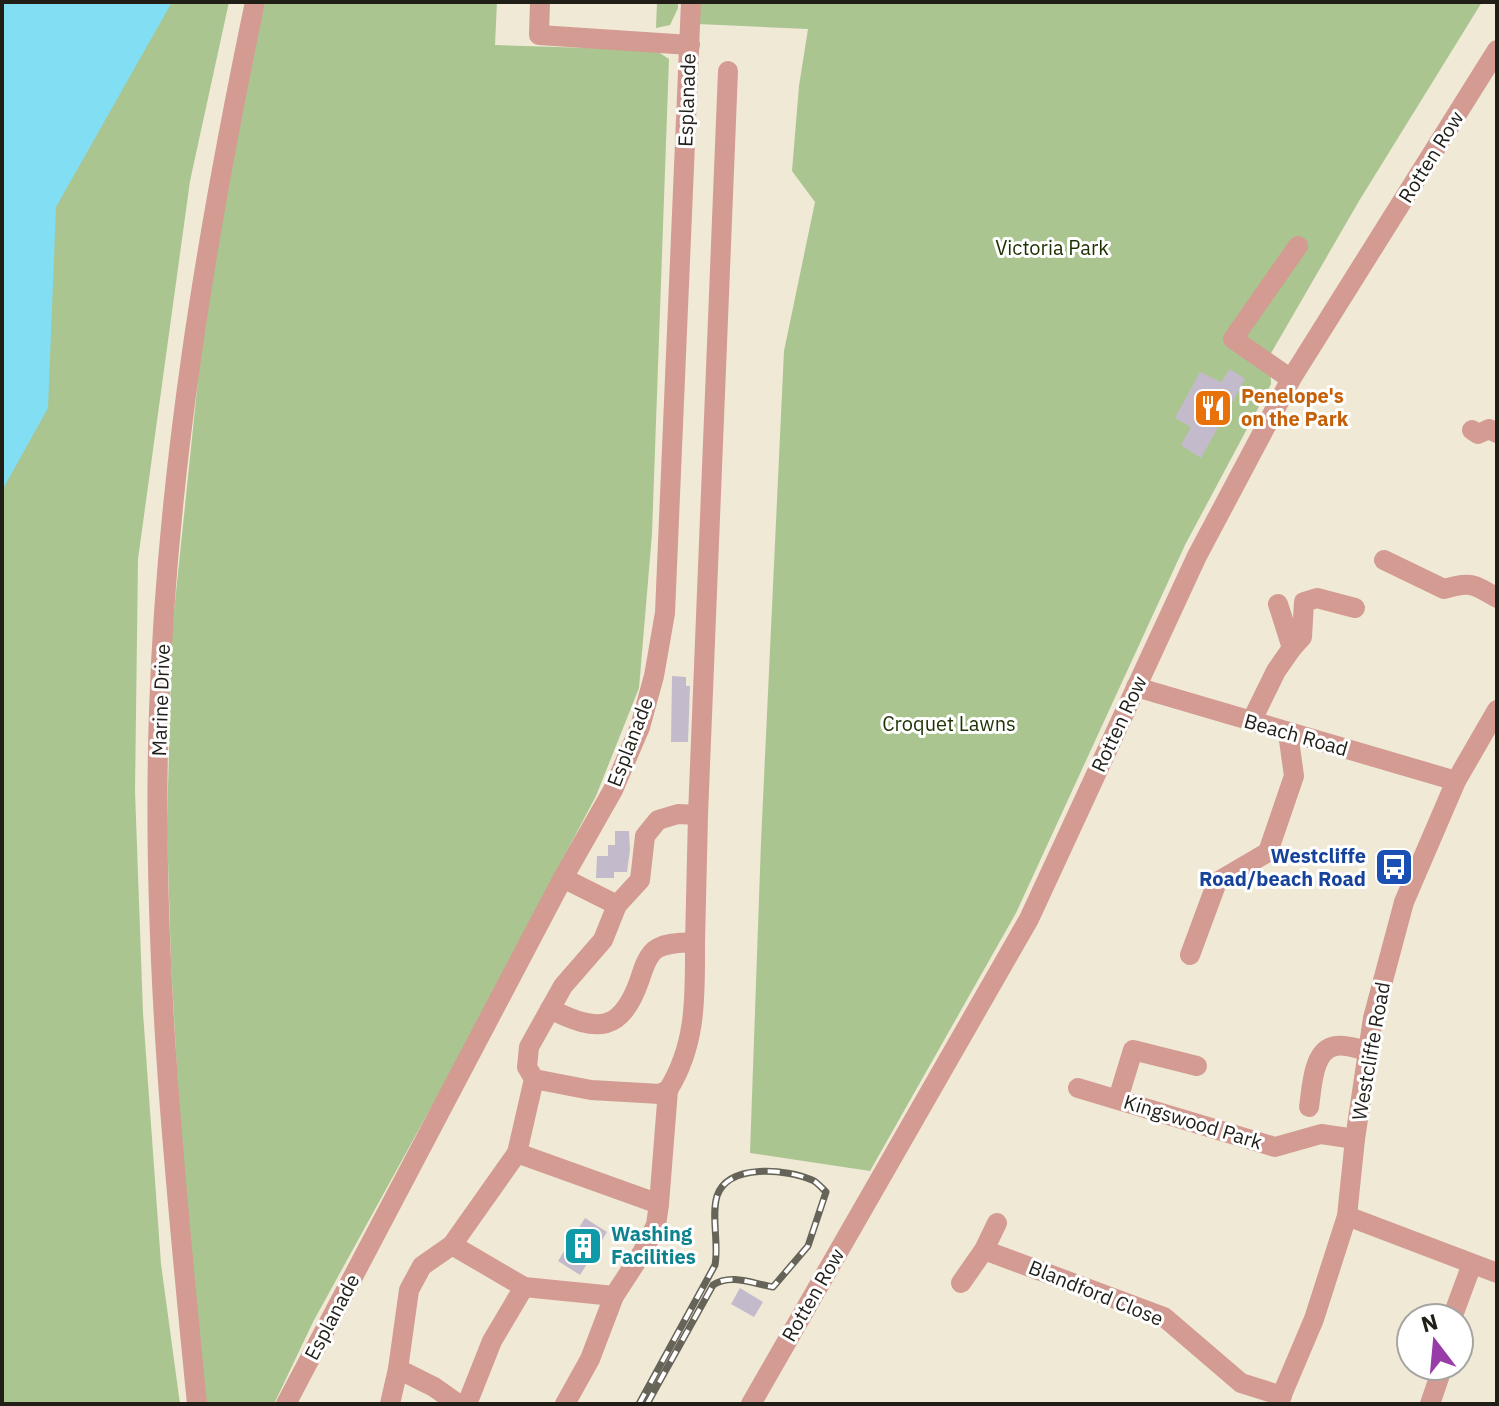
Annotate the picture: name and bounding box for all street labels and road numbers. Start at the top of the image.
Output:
street label: Esplanade [671,53,702,147]
street label: Rotten Row [1392,106,1469,208]
street label: Marine Drive [145,643,176,757]
street label: Rotten Row [1084,671,1153,776]
street label: Esplanade [600,693,659,790]
street label: Beach Road [1241,707,1351,762]
street label: Westcliffe Road [1345,980,1396,1122]
street label: Kingswood Park [1121,1088,1266,1156]
street label: Rotten Row [775,1243,850,1346]
street label: Blandford Close [1025,1253,1168,1332]
street label: Esplanade [298,1269,365,1364]

